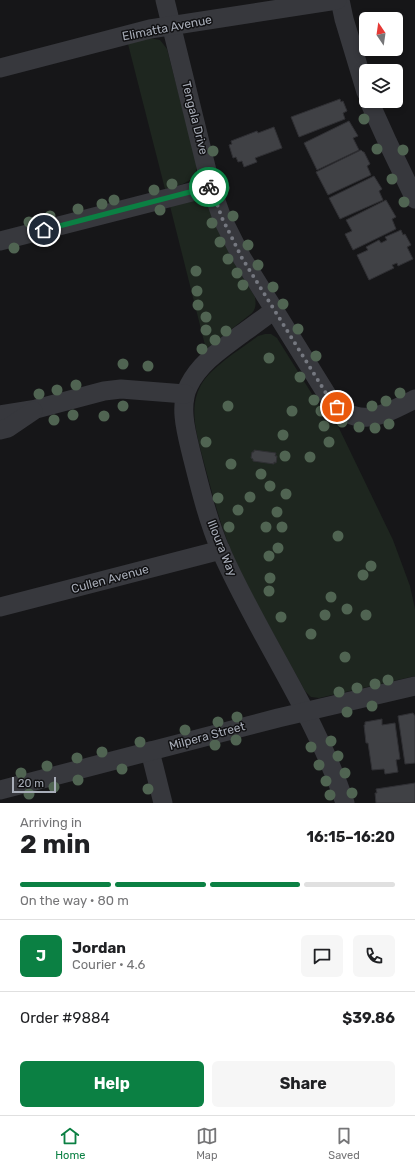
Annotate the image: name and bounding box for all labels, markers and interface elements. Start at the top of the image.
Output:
street label: Elimatta Avenue [121,12,213,44]
north arrow [359,12,403,56]
map controls [359,12,403,108]
button: layers [359,64,403,108]
street label: Tengala Drive [179,80,211,156]
courier [189,167,229,207]
icon: bike [198,176,220,198]
pin [27,213,61,247]
icon: home [33,219,55,241]
pin [320,390,354,424]
icon: bag [326,396,348,418]
street label: Illoura Way [204,518,240,579]
street label: Cullen Avenue [70,562,151,596]
street label: Milpera Street [168,719,247,753]
scale bar [12,775,56,794]
text: 20 m [18,777,44,790]
text: Arriving in [20,815,82,830]
text: 16:15–16:20 [307,828,395,846]
text: 2 min [20,829,90,860]
text: On the way · 80 m [20,893,129,908]
button: chat [301,935,343,977]
button: phone [353,935,395,977]
text: Jordan [72,939,126,957]
text: J [36,947,46,965]
text: Courier · 4.6 [72,957,145,972]
text: Order #9884 [20,1009,110,1027]
text: $39.86 [342,1009,395,1027]
button: Help [20,1061,204,1107]
button: Share [212,1061,395,1107]
tab: Home [55,1125,85,1162]
tab: Map [196,1125,218,1162]
tab: Saved [328,1125,360,1162]

